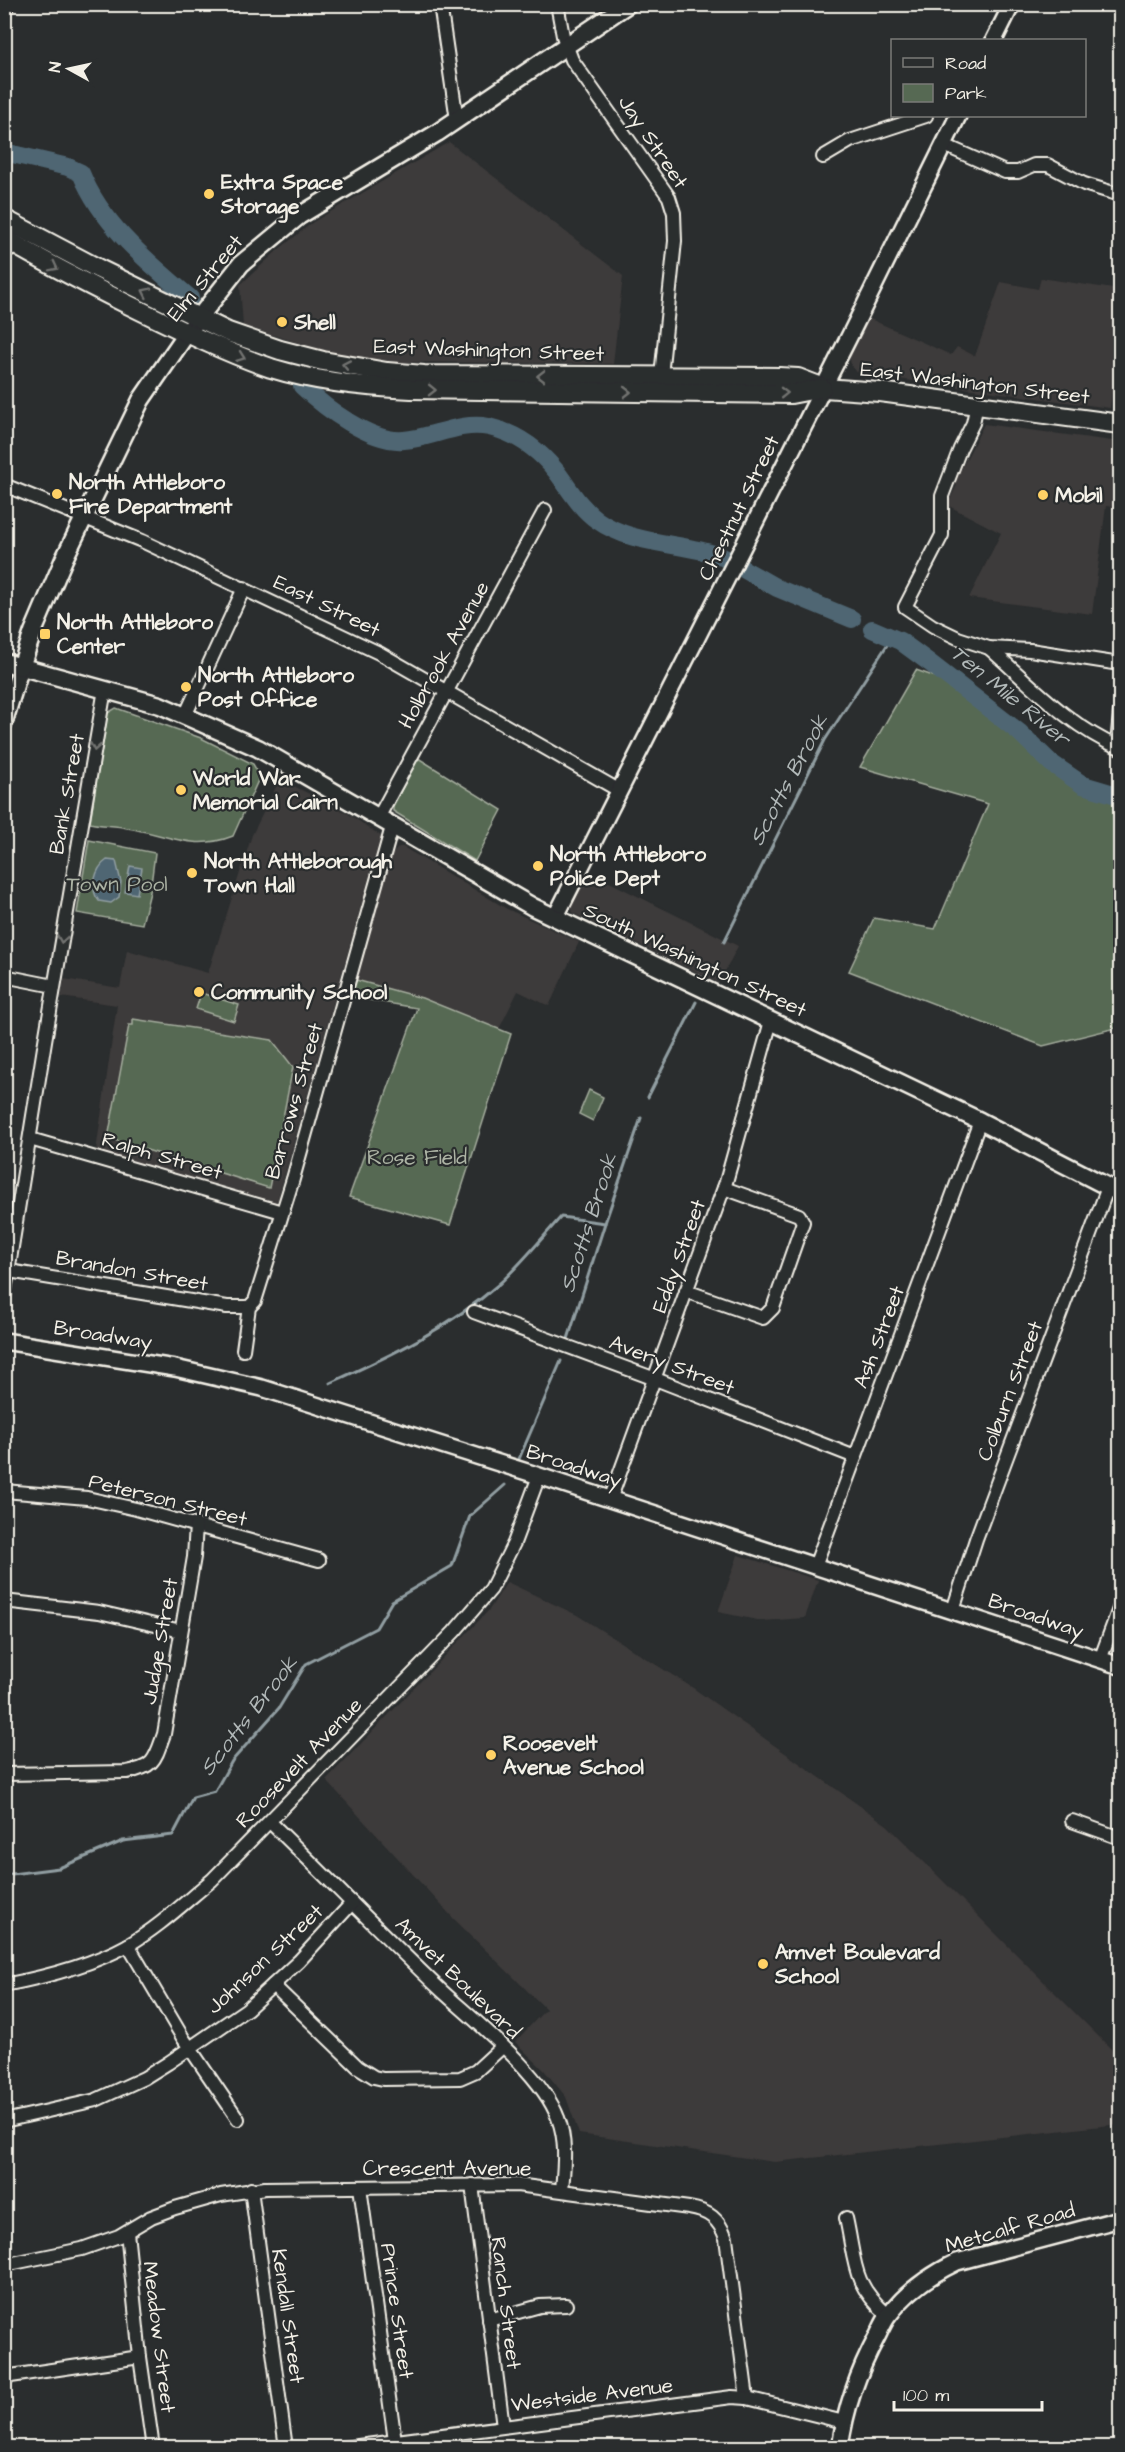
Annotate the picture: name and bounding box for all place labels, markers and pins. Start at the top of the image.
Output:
place label: Extra Space Storage [220,168,344,223]
marker: Extra Space Storage [202,187,216,201]
place label: Shell [293,308,337,337]
marker: Shell [275,315,289,329]
place label: North Attleboro Fire Department [69,468,233,522]
place label: Mobil [1055,481,1103,510]
marker: North Attleboro Fire Department [50,487,64,501]
marker: Mobil [1036,488,1050,502]
place label: North Attleboro Center [57,608,213,661]
marker: North Attleboro Center [38,627,52,641]
place label: North Attleboro Post Office [198,661,354,714]
marker: North Attleboro Post Office [179,680,193,694]
place label: World War Memorial Cairn [192,764,338,817]
marker: World War Memorial Cairn [174,783,188,797]
place label: North Attleboro Police Dept [550,840,706,894]
place label: North Attleborough Town Hall [203,847,392,900]
marker: North Attleboro Police Dept [531,859,545,873]
marker: North Attleborough Town Hall [185,866,199,880]
place label: Community School [211,978,388,1010]
marker: Community School [192,985,206,999]
place label: Roosevelt Avenue School [503,1729,644,1782]
marker: Roosevelt Avenue School [484,1748,498,1762]
place label: Amvet Boulevard School [774,1938,940,1991]
marker: Amvet Boulevard School [756,1957,770,1971]

